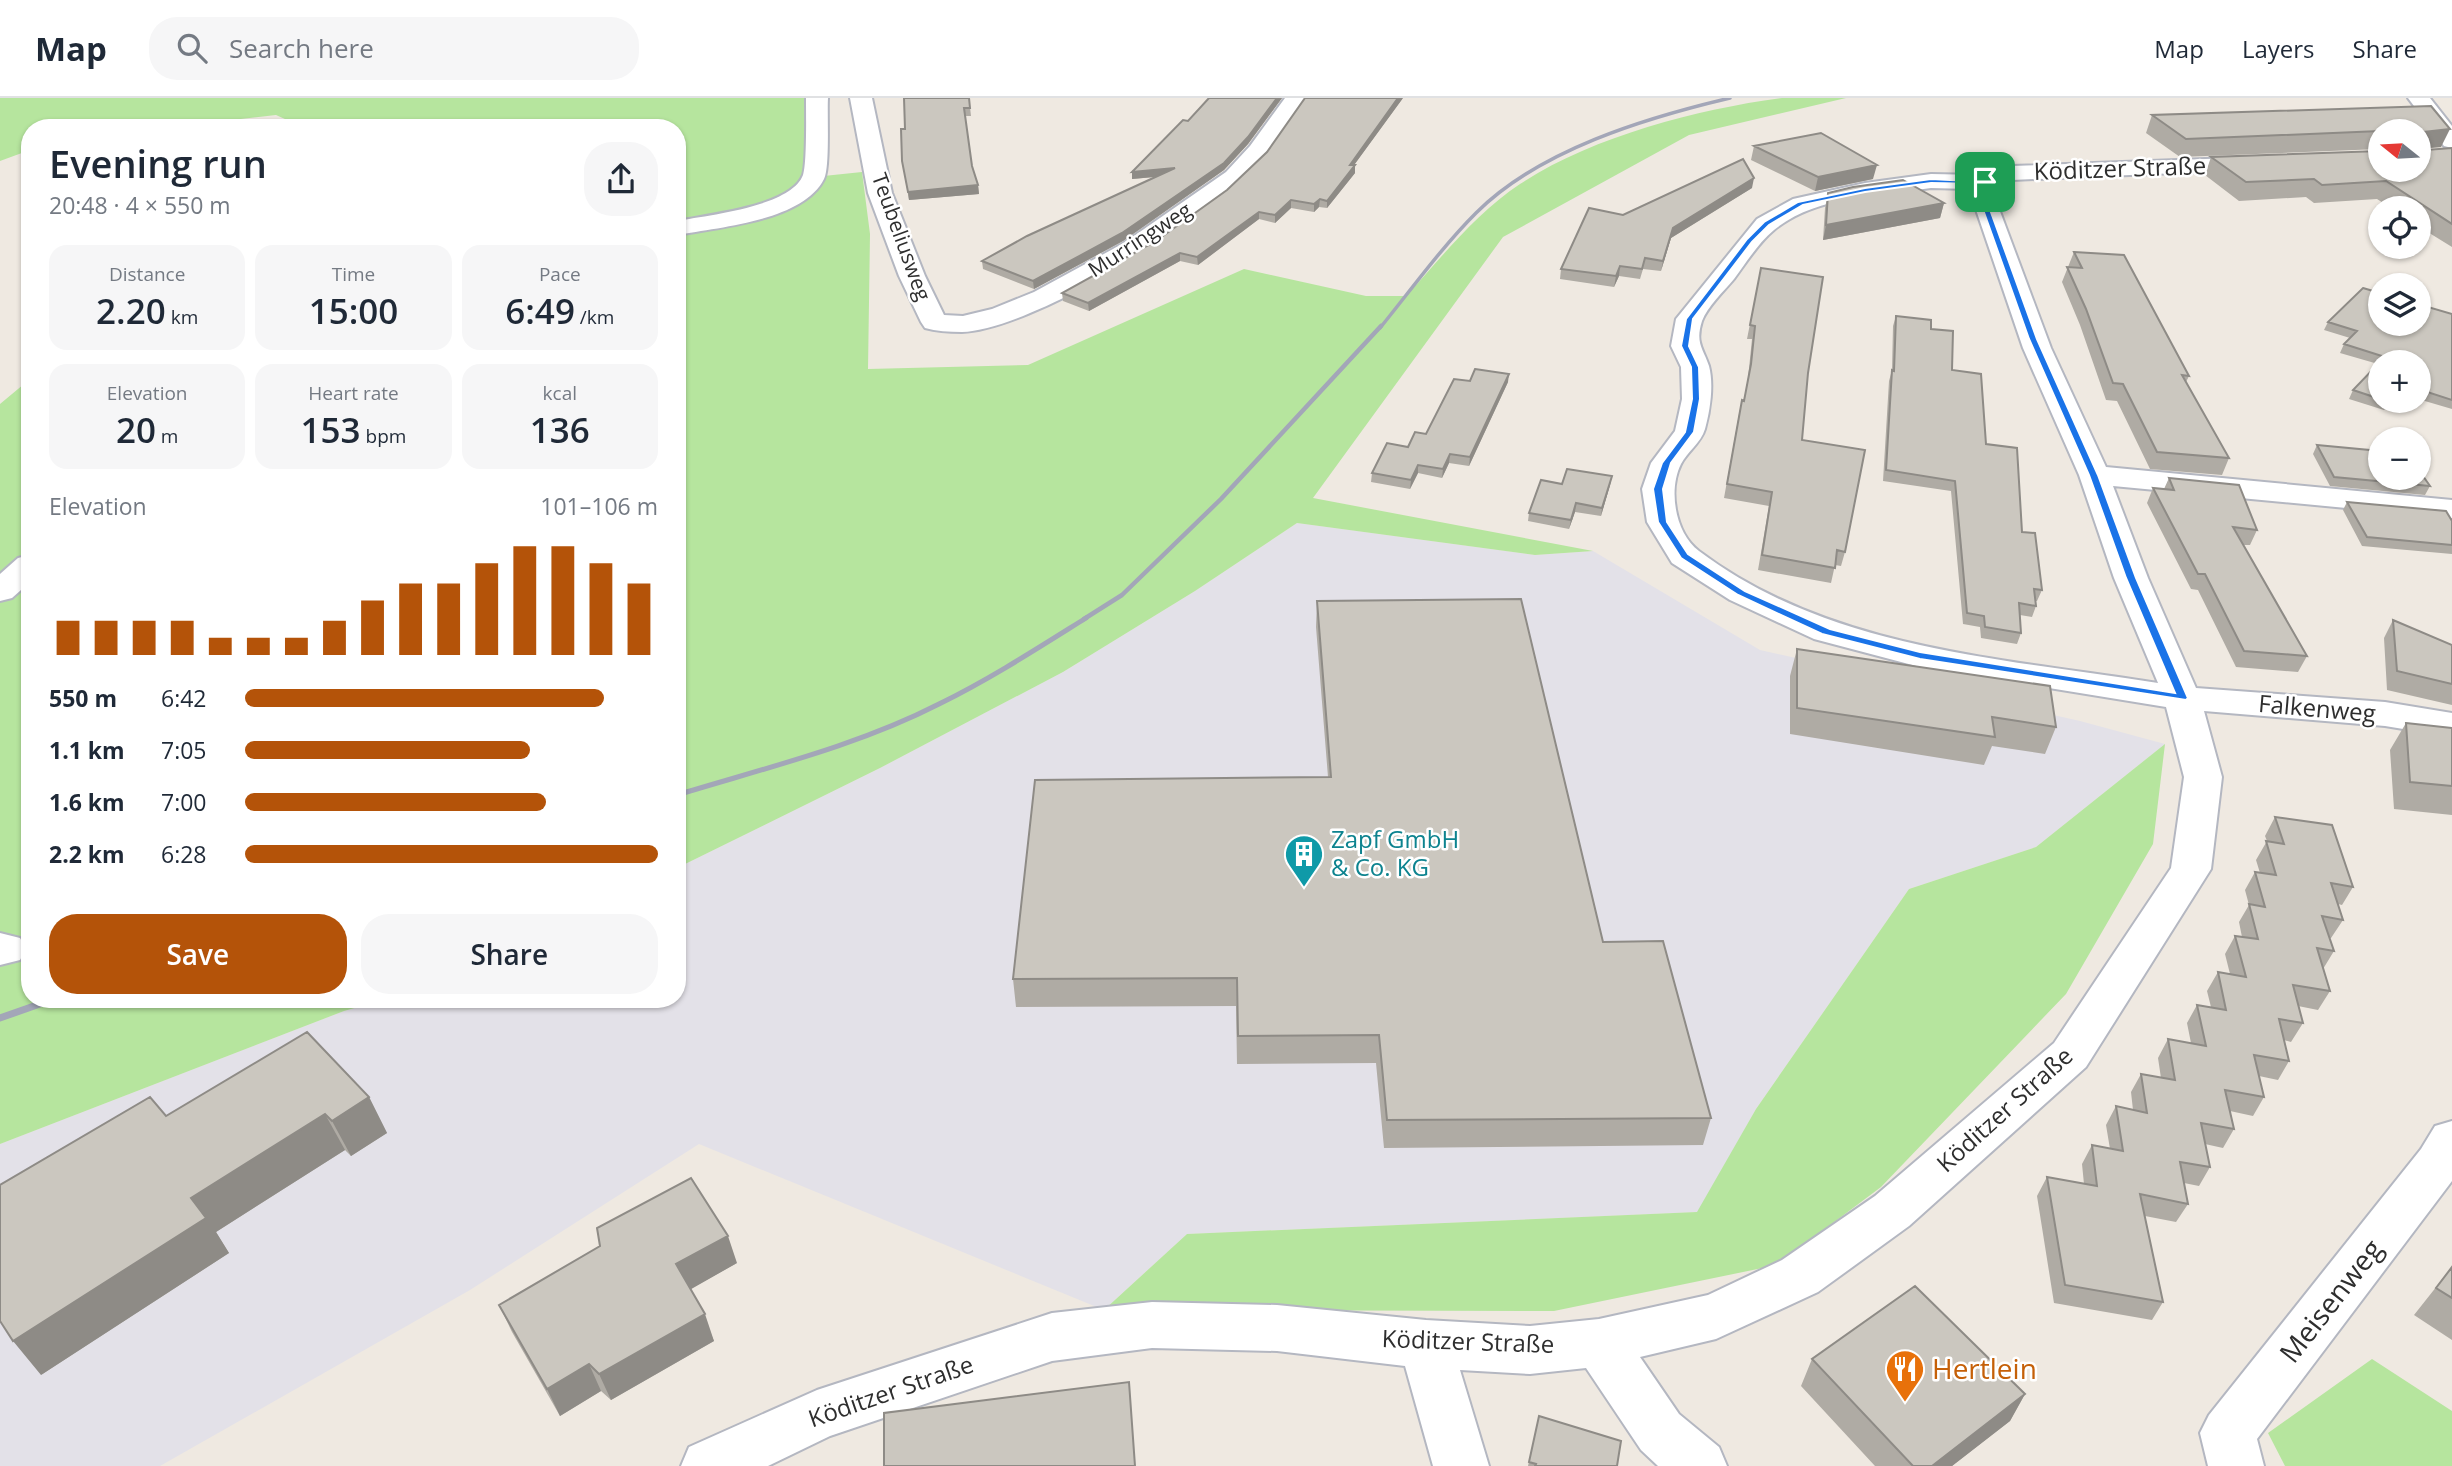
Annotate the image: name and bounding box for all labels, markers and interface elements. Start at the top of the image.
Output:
search box [149,17,639,80]
text: Map [35,26,107,71]
icon: search [173,29,211,67]
text: Search here [229,30,374,66]
text: Map [2154,32,2204,65]
text: Layers [2242,32,2315,65]
text: Share [2353,32,2417,65]
north arrow [2368,119,2431,182]
map controls [2368,119,2431,490]
text: Evening run [49,137,267,189]
button: share [584,142,658,216]
street label: Köditzer Straße [2033,148,2207,187]
pin [1955,152,2015,212]
icon: arrive [1966,163,2004,201]
street label: Teubeliusweg [866,169,938,304]
text: 20:48 · 4 × 550 m [49,189,231,221]
street label: Murringweg [1082,195,1197,283]
button: locate [2368,196,2431,259]
text: Distance [109,261,185,287]
text: Time [332,261,375,287]
text: Pace [539,261,581,287]
button: layers [2368,273,2431,336]
text: 2.20 [96,287,166,334]
text: 15:00 [309,287,398,334]
text: 6:49 [505,287,575,334]
text: km [166,304,198,330]
text: /km [575,304,614,330]
button: + [2368,350,2431,413]
text: Elevation [107,380,188,406]
text: Heart rate [308,380,399,406]
text: kcal [543,380,577,406]
text: 20 [116,406,156,453]
text: 153 [301,406,361,453]
text: 136 [530,406,590,453]
text: m [156,423,178,449]
text: bpm [361,423,406,449]
button: − [2368,427,2431,490]
text: Elevation [49,490,147,522]
text: 101–106 m [540,490,658,522]
text: 550 m [49,682,117,714]
text: 6:42 [161,682,207,714]
street label: Falkenweg [2257,686,2377,729]
text: 1.1 km [49,734,125,766]
text: 7:05 [161,734,207,766]
text: 1.6 km [49,786,125,818]
text: 7:00 [161,786,207,818]
place label: Zapf GmbH & Co. KG [1331,822,1459,883]
building icon: Zapf GmbH & Co. KG [1283,833,1325,888]
text: 2.2 km [49,838,125,870]
text: 6:28 [161,838,207,870]
button: Save [49,914,347,994]
button: Share [361,914,658,994]
street label: Köditzer Straße [1929,1039,2079,1179]
street label: Meisenweg [2270,1231,2390,1370]
street label: Köditzer Straße [1381,1321,1555,1360]
street label: Köditzer Straße [804,1347,977,1434]
restaurant icon: Hertlein [1884,1348,1926,1403]
place label: Hertlein [1932,1349,2037,1387]

